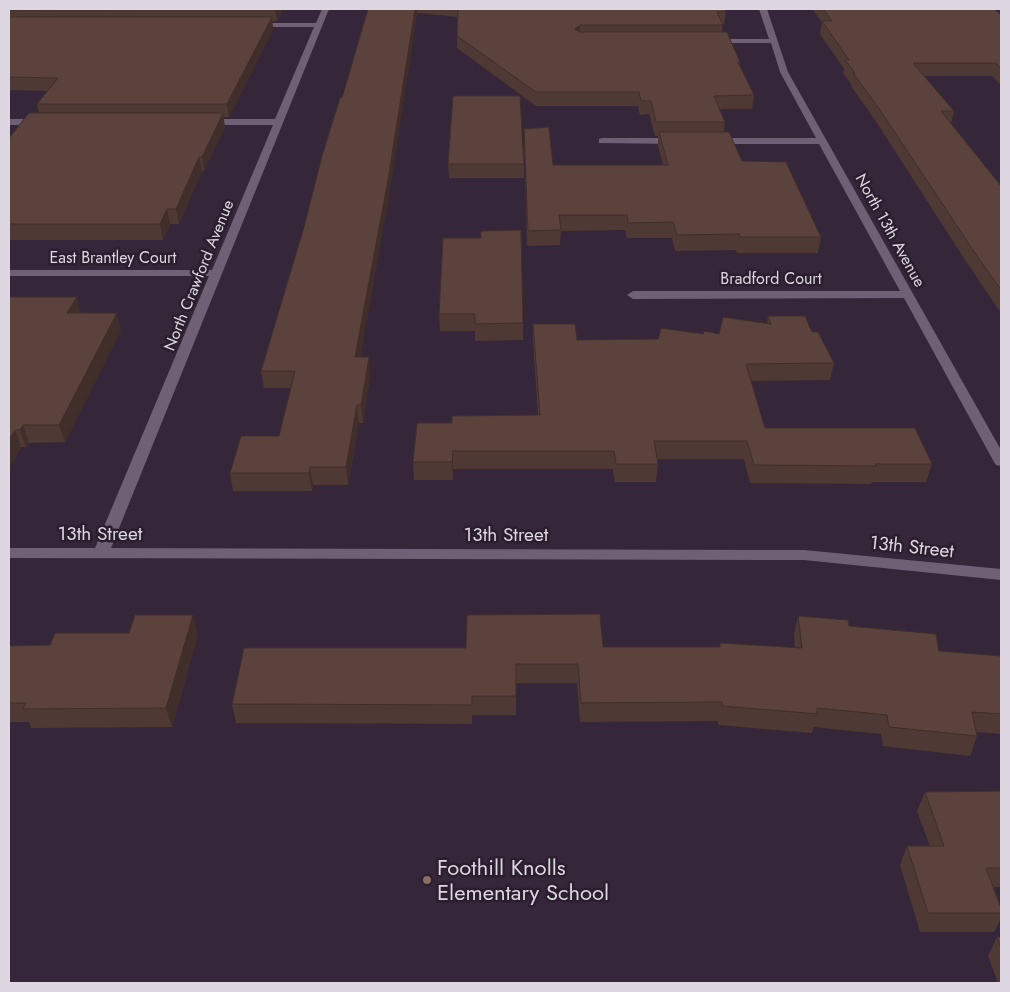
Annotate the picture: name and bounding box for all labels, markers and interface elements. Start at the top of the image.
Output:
street label: North 13th Avenue [850,169,931,291]
street label: North Crawford Avenue [158,196,239,354]
street label: East Brantley Court [50,246,177,269]
street label: Bradford Court [720,267,822,290]
street label: 13th Street [58,520,143,547]
street label: 13th Street [464,521,549,548]
street label: 13th Street [869,529,956,564]
place label: Foothill Knolls Elementary School [437,851,609,908]
marker: Foothill Knolls Elementary School [421,874,433,886]

